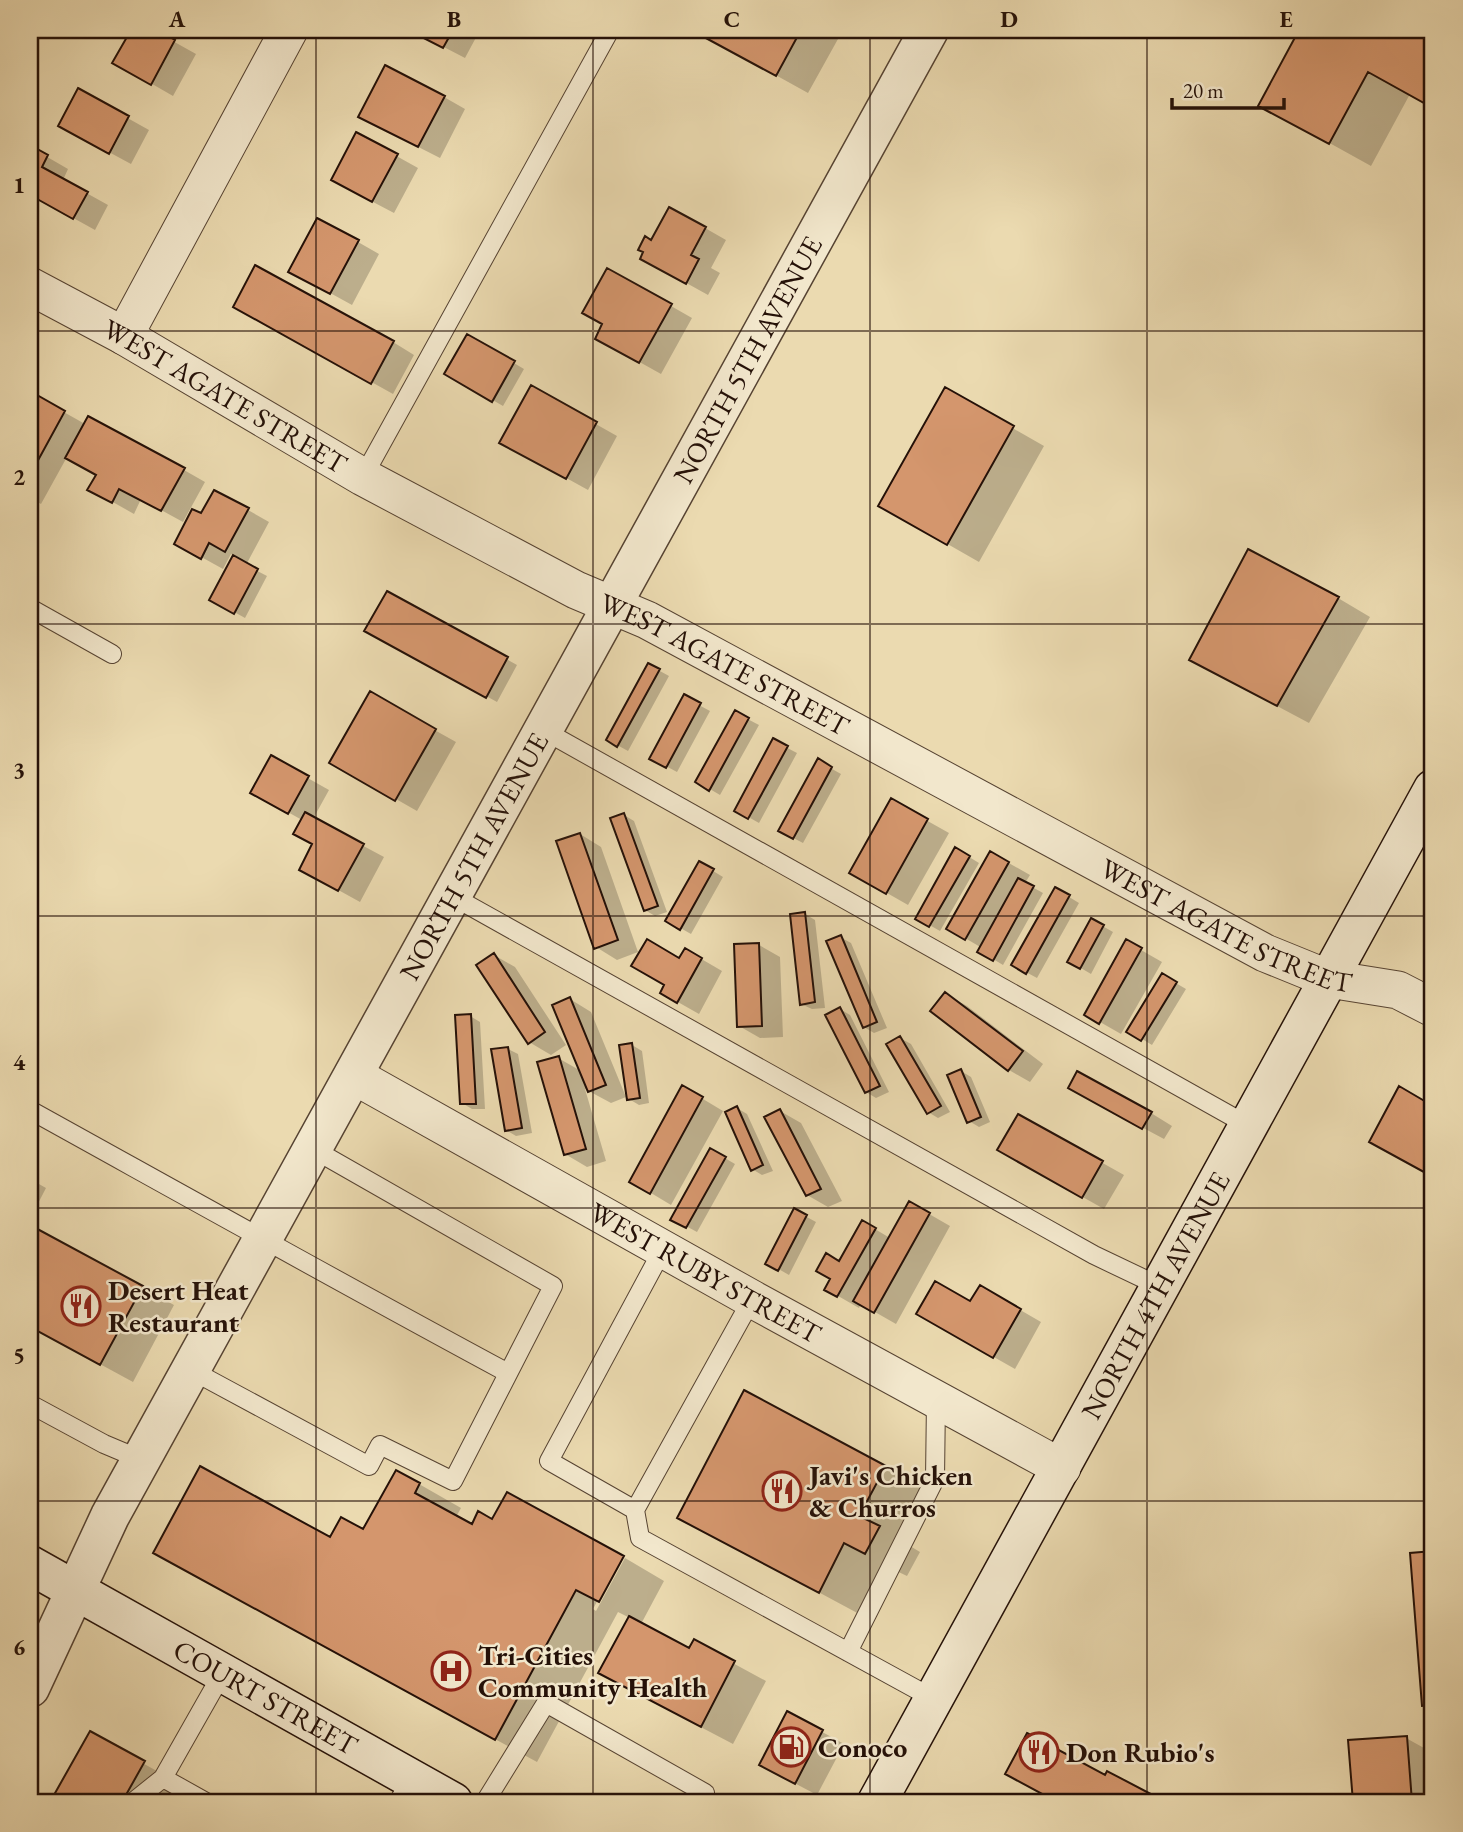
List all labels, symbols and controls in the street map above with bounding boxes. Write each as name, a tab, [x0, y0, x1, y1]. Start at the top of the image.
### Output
text: A	[168, 4, 186, 34]
text: B	[447, 4, 461, 34]
text: C	[724, 4, 740, 34]
text: D	[1000, 4, 1018, 34]
text: E	[1279, 4, 1293, 34]
scale bar	[1172, 66, 1284, 110]
text: 20 m	[1183, 77, 1224, 104]
text: 1	[13, 170, 25, 200]
street label: NORTH 5TH AVENUE	[665, 229, 830, 490]
street label: WEST AGATE STREET	[97, 310, 354, 482]
text: 2	[13, 462, 25, 492]
street label: WEST AGATE STREET	[594, 584, 856, 744]
street label: NORTH 5TH AVENUE	[391, 726, 556, 986]
text: 3	[13, 755, 25, 785]
street label: WEST AGATE STREET	[1094, 850, 1355, 1000]
text: 4	[13, 1047, 26, 1077]
street label: NORTH 4TH AVENUE	[1073, 1165, 1238, 1425]
street label: WEST RUBY STREET	[583, 1194, 828, 1351]
place label: Desert Heat Restaurant	[108, 1272, 249, 1340]
restaurant icon: Desert Heat Restaurant	[60, 1285, 102, 1327]
text: 5	[13, 1340, 25, 1370]
place label: Javi's Chicken & Churros	[806, 1457, 973, 1525]
restaurant icon: Javi's Chicken & Churros	[761, 1470, 803, 1512]
street label: COURT STREET	[167, 1631, 364, 1763]
text: 6	[13, 1632, 25, 1662]
place label: Tri-Cities Community Health	[478, 1637, 708, 1705]
hospital icon: Tri-Cities Community Health	[430, 1650, 472, 1692]
fuel station icon: Conoco	[770, 1726, 812, 1768]
place label: Conoco	[818, 1729, 907, 1765]
restaurant icon: Don Rubio's	[1018, 1731, 1060, 1773]
place label: Don Rubio's	[1066, 1734, 1215, 1770]

